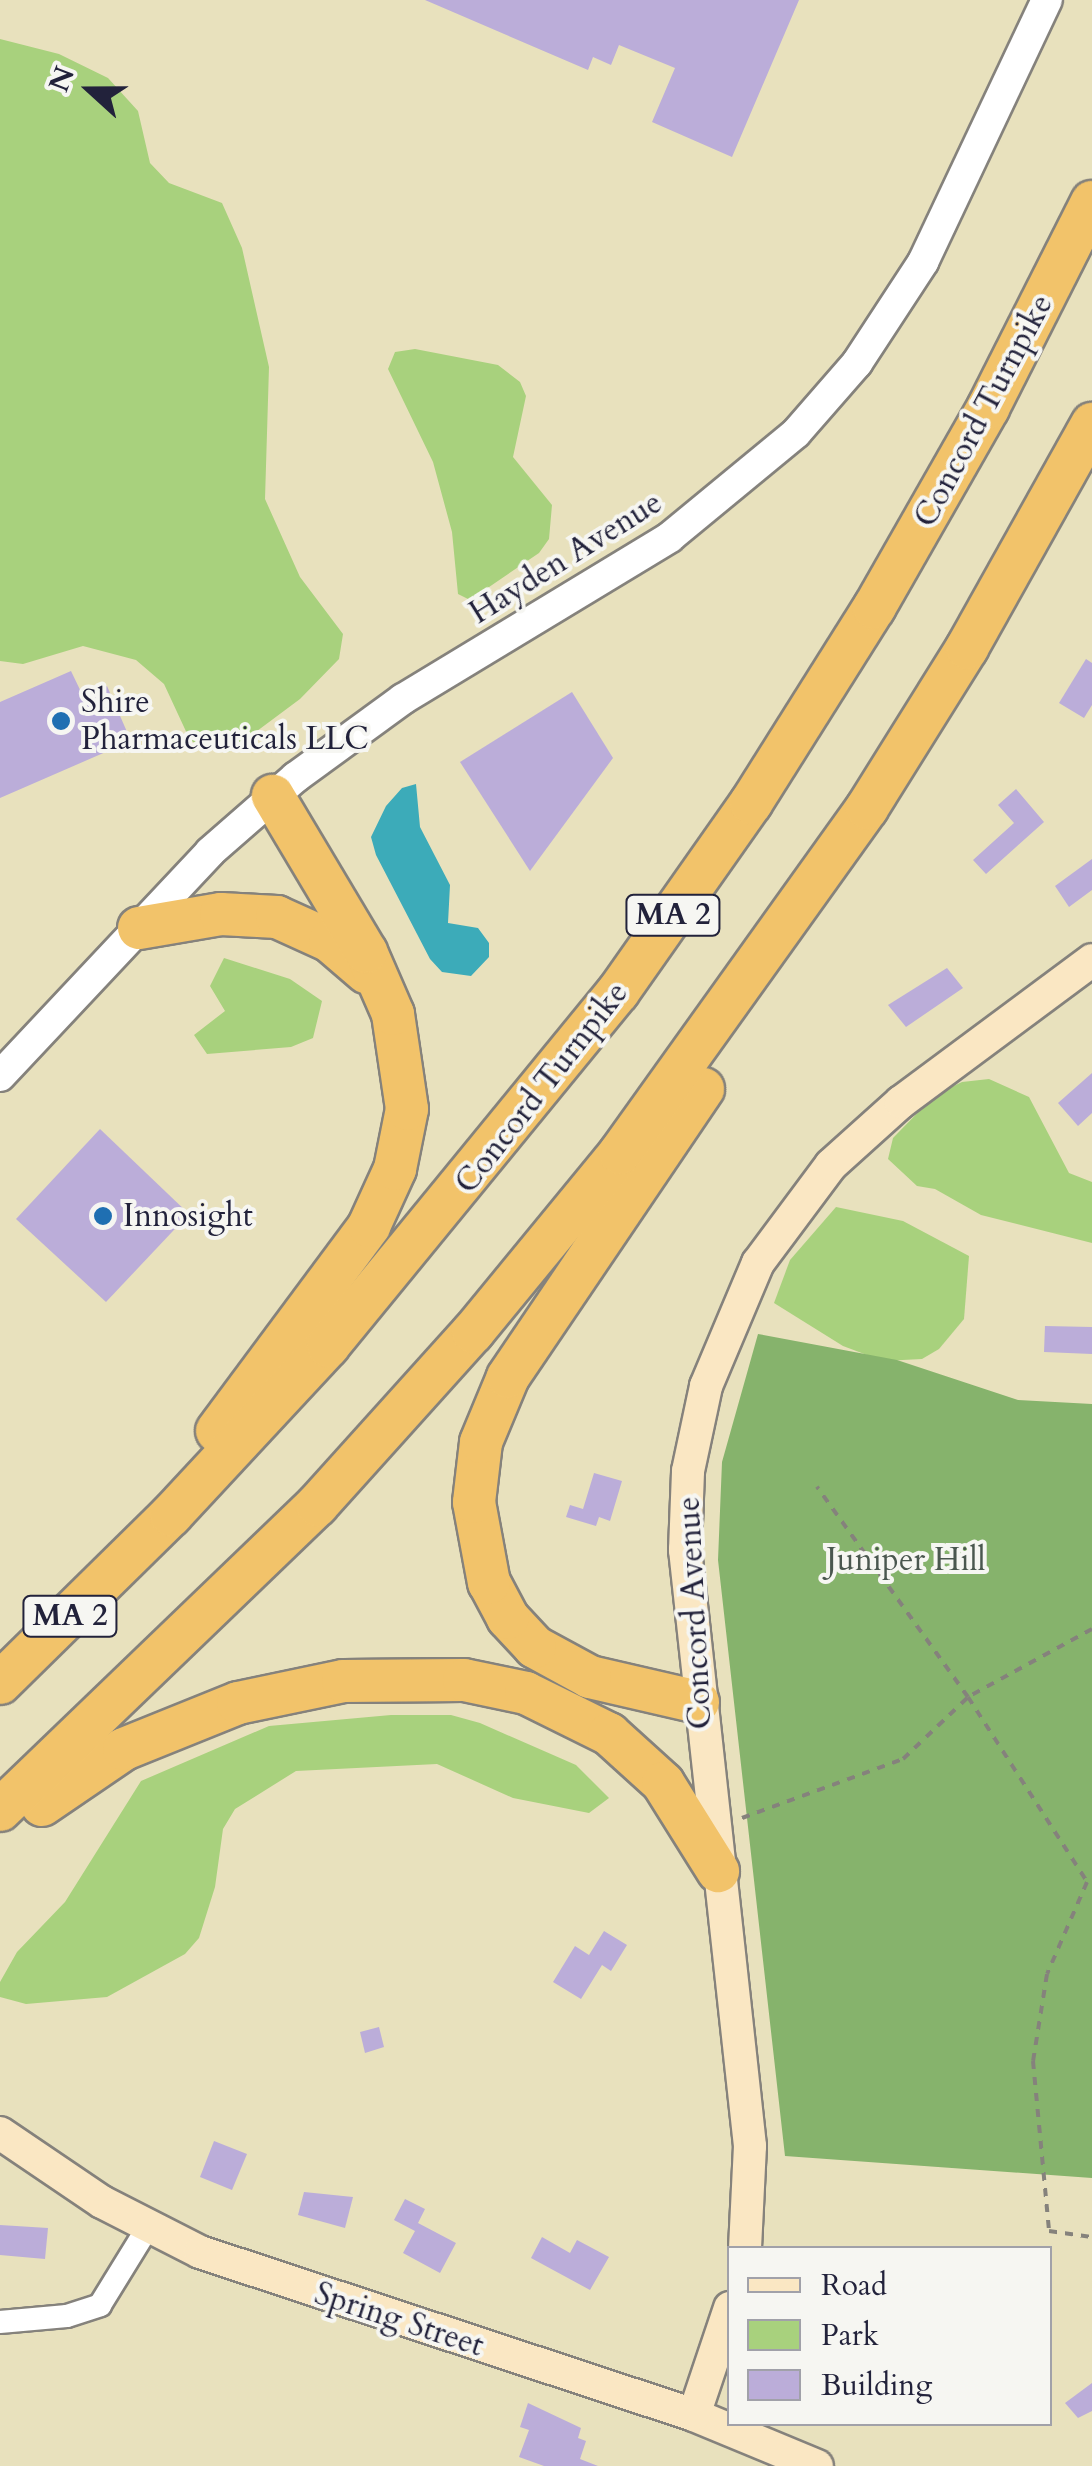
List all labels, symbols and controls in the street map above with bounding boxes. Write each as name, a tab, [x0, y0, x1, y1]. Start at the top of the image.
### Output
north arrow	[40, 40, 140, 140]
text: N	[40, 61, 84, 97]
street label: Concord Turnpike	[907, 288, 1061, 534]
street label: Hayden Avenue	[463, 484, 669, 632]
place label: Shire Pharmaceuticals LLC	[81, 684, 369, 759]
marker: Shire Pharmaceuticals LLC	[50, 710, 72, 732]
road number: MA 2	[623, 890, 723, 940]
street label: Concord Turnpike	[448, 975, 636, 1201]
place label: Innosight	[123, 1197, 253, 1235]
marker: Innosight	[92, 1205, 114, 1227]
street label: Concord Avenue	[670, 1496, 720, 1730]
park label: Juniper Hill	[826, 1541, 986, 1579]
road number: MA 2	[20, 1591, 120, 1641]
legend	[727, 2246, 1052, 2426]
text: Road	[821, 2265, 887, 2306]
street label: Spring Street	[310, 2275, 488, 2365]
text: Park	[821, 2315, 879, 2356]
text: Building	[821, 2365, 932, 2406]

